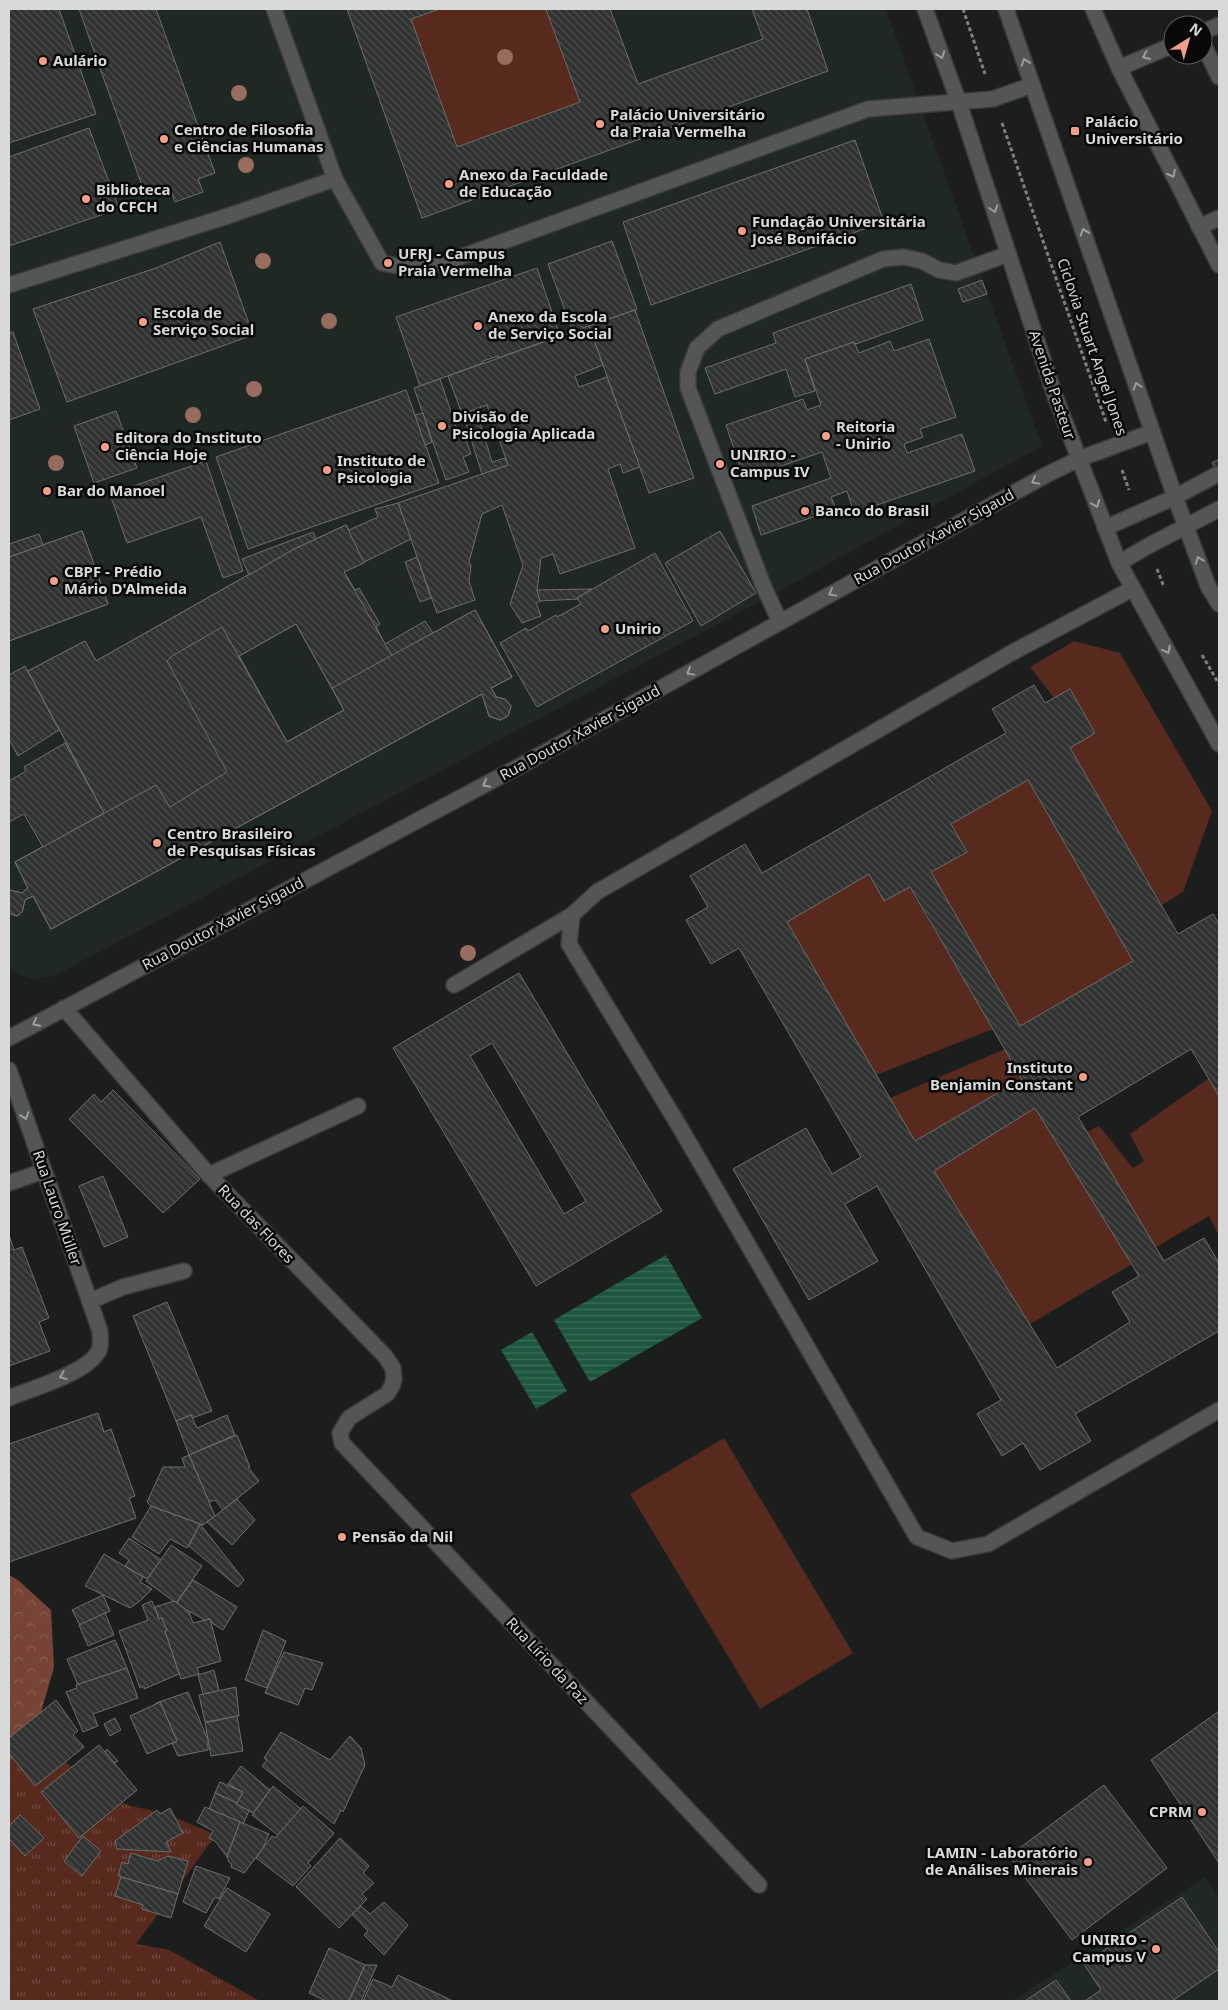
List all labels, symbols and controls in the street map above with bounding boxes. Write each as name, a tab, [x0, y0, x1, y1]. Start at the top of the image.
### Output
north arrow	[1163, 15, 1213, 65]
text: N	[1186, 18, 1206, 40]
place label: Aulário	[53, 50, 107, 70]
one-way arrow	[935, 50, 945, 58]
one-way arrow	[1142, 50, 1151, 61]
marker: Aulário	[37, 55, 49, 67]
one-way arrow	[1021, 59, 1031, 67]
place label: Palácio Universitário da Praia Vermelha	[610, 104, 765, 141]
place label: Palácio Universitário	[1085, 111, 1183, 148]
marker: Palácio Universitário da Praia Vermelha	[594, 118, 606, 130]
place label: Centro de Filosofia e Ciências Humanas	[174, 119, 323, 156]
marker: Palácio Universitário	[1069, 125, 1081, 137]
marker: Centro de Filosofia e Ciências Humanas	[158, 133, 170, 145]
place label: Anexo da Faculdade de Educação	[459, 164, 608, 201]
one-way arrow	[1166, 169, 1176, 178]
marker: Anexo da Faculdade de Educação	[443, 178, 455, 190]
place label: Biblioteca do CFCH	[96, 179, 170, 216]
marker: Biblioteca do CFCH	[80, 193, 92, 205]
one-way arrow	[988, 204, 998, 212]
place label: Fundação Universitária José Bonifácio	[750, 211, 926, 248]
marker: Fundação Universitária José Bonifácio	[736, 225, 748, 237]
one-way arrow	[1079, 229, 1089, 237]
place label: UFRJ - Campus Praia Vermelha	[398, 243, 512, 280]
street label: Ciclovia Stuart Angel Jones	[1053, 255, 1133, 438]
marker: UFRJ - Campus Praia Vermelha	[382, 257, 394, 269]
place label: Escola de Serviço Social	[153, 302, 254, 339]
place label: Anexo da Escola de Serviço Social	[488, 306, 612, 343]
marker: Escola de Serviço Social	[137, 316, 149, 328]
marker: Anexo da Escola de Serviço Social	[472, 320, 484, 332]
street label: Avenida Pasteur	[1025, 327, 1081, 442]
one-way arrow	[1132, 382, 1142, 391]
place label: Divisão de Psicologia Aplicada	[452, 406, 595, 443]
place label: Reitoria - Unirio	[836, 416, 895, 453]
marker: Divisão de Psicologia Aplicada	[436, 420, 448, 432]
place label: Editora do Instituto Ciência Hoje	[115, 427, 262, 464]
marker: Reitoria - Unirio	[820, 430, 832, 442]
marker: Editora do Instituto Ciência Hoje	[99, 441, 111, 453]
place label: UNIRIO - Campus IV	[730, 444, 810, 481]
place label: Instituto de Psicologia	[337, 450, 426, 487]
marker: UNIRIO - Campus IV	[714, 458, 726, 470]
marker: Instituto de Psicologia	[321, 464, 333, 476]
one-way arrow	[1031, 475, 1040, 485]
place label: Bar do Manoel	[57, 480, 165, 500]
street label: Rua Doutor Xavier Sigaud	[850, 484, 1017, 589]
marker: Bar do Manoel	[41, 485, 53, 497]
place label: Banco do Brasil	[815, 500, 929, 520]
one-way arrow	[1090, 500, 1100, 508]
marker: Banco do Brasil	[799, 505, 811, 517]
one-way arrow	[1194, 556, 1205, 565]
place label: CBPF - Prédio Mário D'Almeida	[64, 561, 187, 598]
marker: CBPF - Prédio Mário D'Almeida	[48, 575, 60, 587]
one-way arrow	[828, 587, 837, 597]
place label: Unirio	[615, 618, 661, 638]
marker: Unirio	[599, 623, 611, 635]
one-way arrow	[1160, 645, 1170, 654]
one-way arrow	[686, 666, 695, 676]
street label: Rua Doutor Xavier Sigaud	[496, 680, 663, 785]
one-way arrow	[482, 778, 491, 788]
place label: Centro Brasileiro de Pesquisas Físicas	[167, 823, 316, 860]
marker: Centro Brasileiro de Pesquisas Físicas	[151, 837, 163, 849]
street label: Rua Doutor Xavier Sigaud	[138, 872, 307, 974]
one-way arrow	[33, 1017, 42, 1027]
place label: Instituto Benjamin Constant	[930, 1057, 1073, 1094]
marker: Instituto Benjamin Constant	[1077, 1071, 1089, 1083]
one-way arrow	[19, 1111, 29, 1120]
street label: Rua Lauro Müller	[29, 1147, 87, 1268]
street label: Rua das Flores	[214, 1180, 299, 1267]
one-way arrow	[59, 1370, 67, 1380]
place label: Pensão da Nil	[352, 1526, 453, 1546]
marker: Pensão da Nil	[336, 1531, 348, 1543]
street label: Rua Lírio da Paz	[502, 1613, 593, 1708]
place label: CPRM	[1149, 1801, 1192, 1821]
marker: CPRM	[1196, 1806, 1208, 1818]
place label: LAMIN - Laboratório de Análises Minerais	[925, 1842, 1078, 1879]
marker: LAMIN - Laboratório de Análises Minerais	[1082, 1856, 1094, 1868]
place label: UNIRIO - Campus V	[1072, 1929, 1146, 1966]
marker: UNIRIO - Campus V	[1150, 1943, 1162, 1955]

